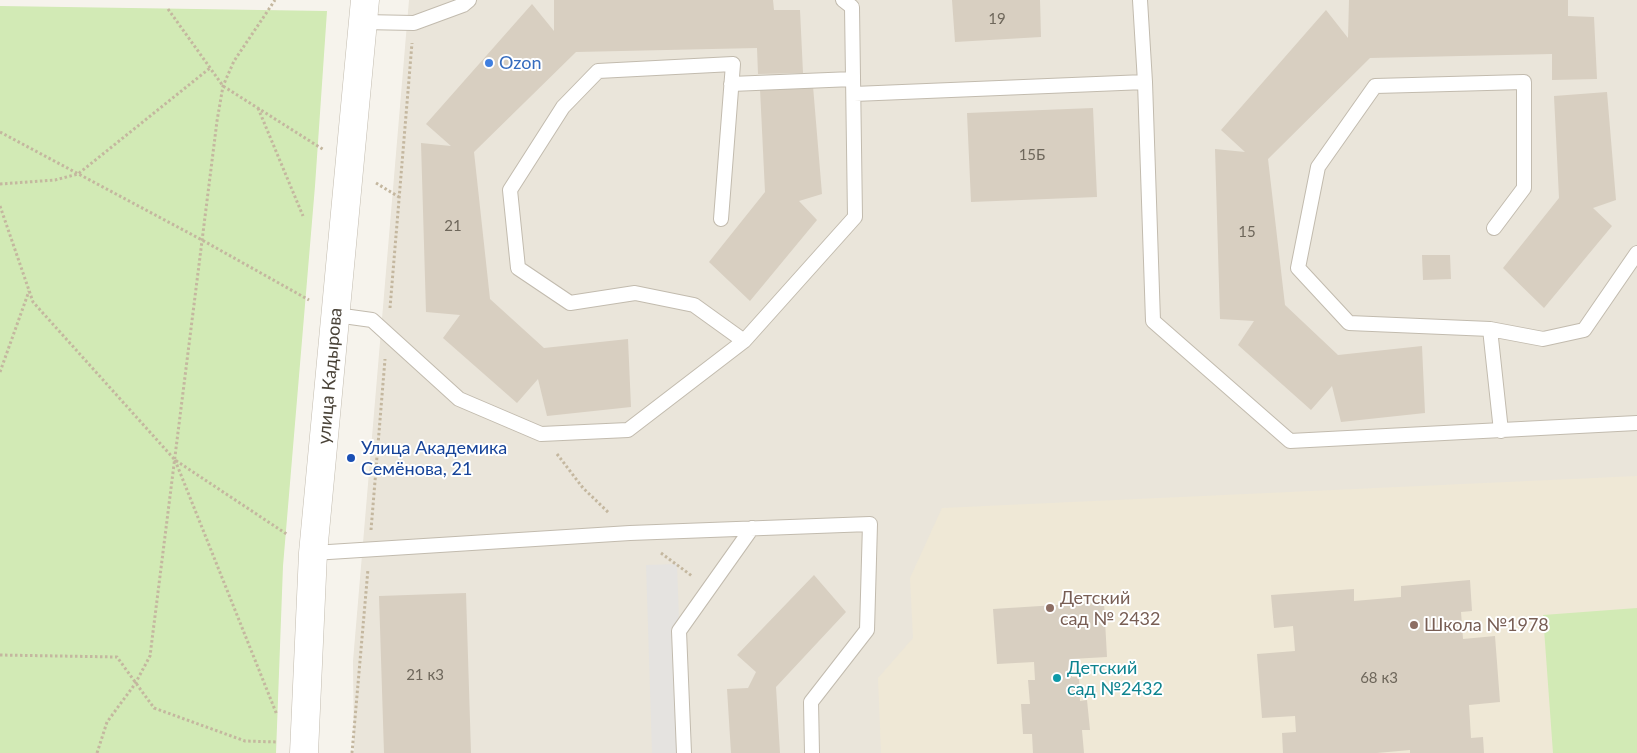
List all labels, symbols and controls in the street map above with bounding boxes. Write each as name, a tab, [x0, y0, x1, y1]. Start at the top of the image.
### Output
house number: 19	[988, 10, 1006, 28]
place label: Ozon	[499, 52, 541, 74]
marker: Ozon	[483, 57, 495, 69]
house number: 15Б	[1019, 146, 1045, 164]
house number: 21	[444, 217, 462, 235]
house number: 15	[1238, 223, 1256, 241]
street label: улица Кадырова	[313, 307, 347, 445]
place label: Улица Академика Семёнова, 21	[361, 437, 507, 479]
marker: Улица Академика Семёнова, 21	[345, 452, 357, 464]
place label: Детский сад № 2432	[1060, 587, 1160, 630]
marker: Детский сад № 2432	[1044, 602, 1056, 614]
place label: Школа №1978	[1424, 614, 1549, 636]
marker: Школа №1978	[1408, 619, 1420, 631]
place label: Детский сад №2432	[1067, 657, 1163, 700]
house number: 21 к3	[406, 666, 444, 684]
house number: 68 к3	[1360, 669, 1398, 687]
marker: Детский сад №2432	[1051, 672, 1063, 684]

